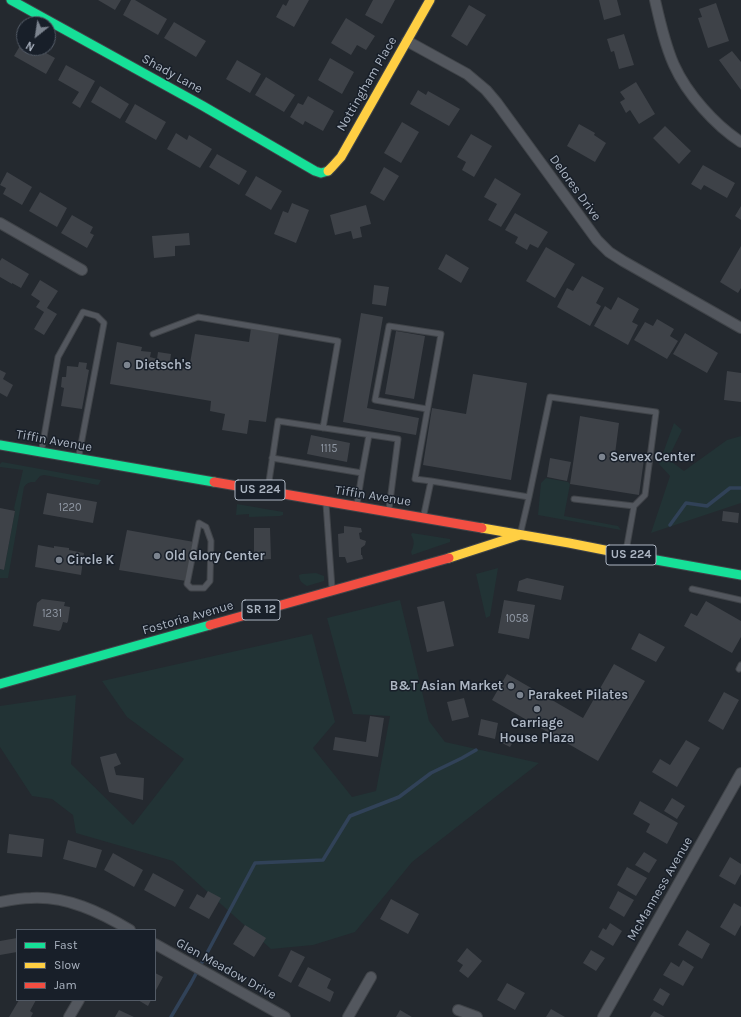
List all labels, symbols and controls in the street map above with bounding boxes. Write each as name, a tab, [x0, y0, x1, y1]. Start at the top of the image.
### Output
north arrow	[16, 16, 56, 56]
street label: Nottingham Place	[334, 34, 400, 134]
text: N	[24, 38, 37, 54]
street label: Shady Lane	[139, 51, 205, 97]
street label: Delores Drive	[546, 152, 604, 224]
place label: Dietsch's	[135, 357, 191, 373]
marker: Dietsch's	[122, 360, 132, 370]
street label: Tiffin Avenue	[15, 427, 93, 455]
house number: 1115	[320, 442, 338, 456]
place label: Servex Center	[610, 449, 695, 465]
marker: Servex Center	[597, 452, 607, 462]
road number: US 224	[235, 480, 285, 500]
street label: Tiffin Avenue	[334, 482, 412, 510]
house number: 1220	[59, 501, 81, 515]
road number: US 224	[606, 545, 656, 565]
place label: Old Glory Center	[165, 548, 265, 564]
marker: Old Glory Center	[152, 551, 162, 561]
place label: Circle K	[67, 552, 114, 568]
marker: Circle K	[54, 555, 64, 565]
street label: Fostoria Avenue	[141, 598, 235, 638]
road number: SR 12	[242, 600, 280, 620]
house number: 1231	[42, 607, 62, 621]
house number: 1058	[505, 612, 529, 626]
place label: B&T Asian Market	[390, 678, 503, 694]
marker: B&T Asian Market	[506, 681, 516, 691]
place label: Parakeet Pilates	[528, 687, 628, 703]
marker: Parakeet Pilates	[515, 690, 525, 700]
marker: Carriage House Plaza	[532, 704, 542, 714]
place label: Carriage House Plaza	[500, 715, 574, 746]
street label: McManness Avenue	[624, 834, 696, 944]
legend	[16, 929, 156, 1001]
street label: Glen Meadow Drive	[173, 935, 279, 1003]
text: Fast	[54, 938, 77, 952]
text: Slow	[54, 958, 80, 972]
text: Jam	[54, 978, 77, 992]

